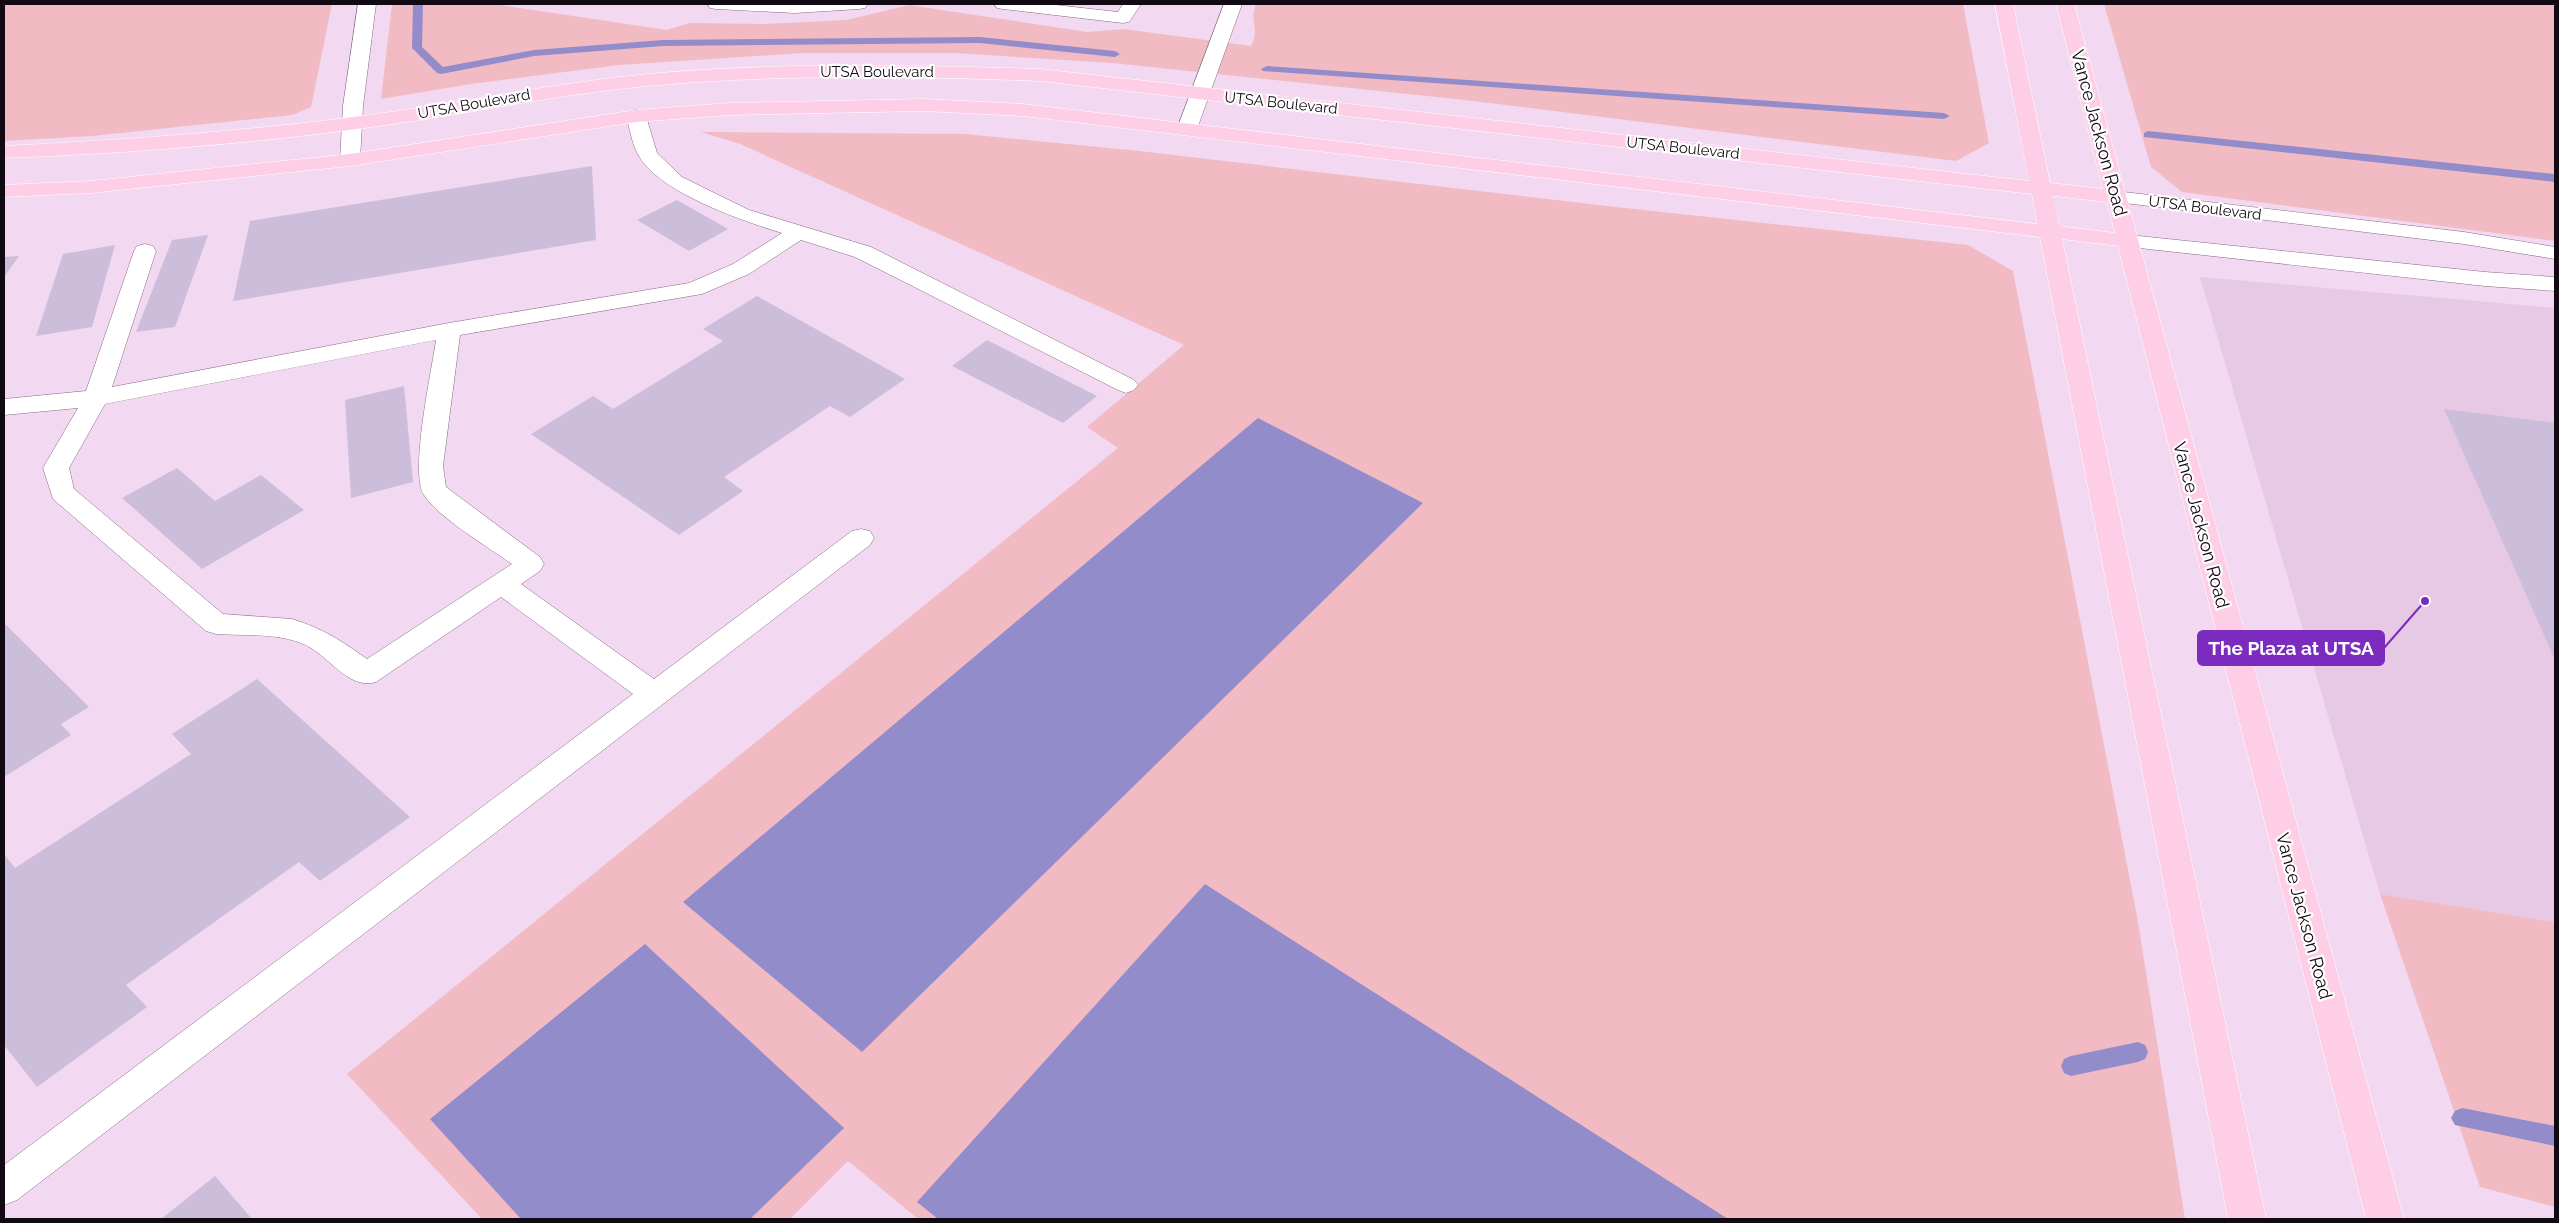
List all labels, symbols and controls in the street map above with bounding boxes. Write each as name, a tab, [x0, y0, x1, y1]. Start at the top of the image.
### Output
street label: Vance Jackson Road	[2067, 47, 2132, 218]
street label: UTSA Boulevard	[820, 63, 934, 81]
street label: UTSA Boulevard	[416, 85, 532, 123]
street label: UTSA Boulevard	[1223, 88, 1339, 118]
street label: UTSA Boulevard	[1625, 133, 1741, 163]
street label: UTSA Boulevard	[2147, 192, 2263, 224]
street label: Vance Jackson Road	[2169, 439, 2234, 610]
callout: The Plaza at UTSA	[2198, 631, 2384, 665]
text: The Plaza at UTSA	[2208, 637, 2374, 659]
street label: Vance Jackson Road	[2272, 830, 2337, 1001]

